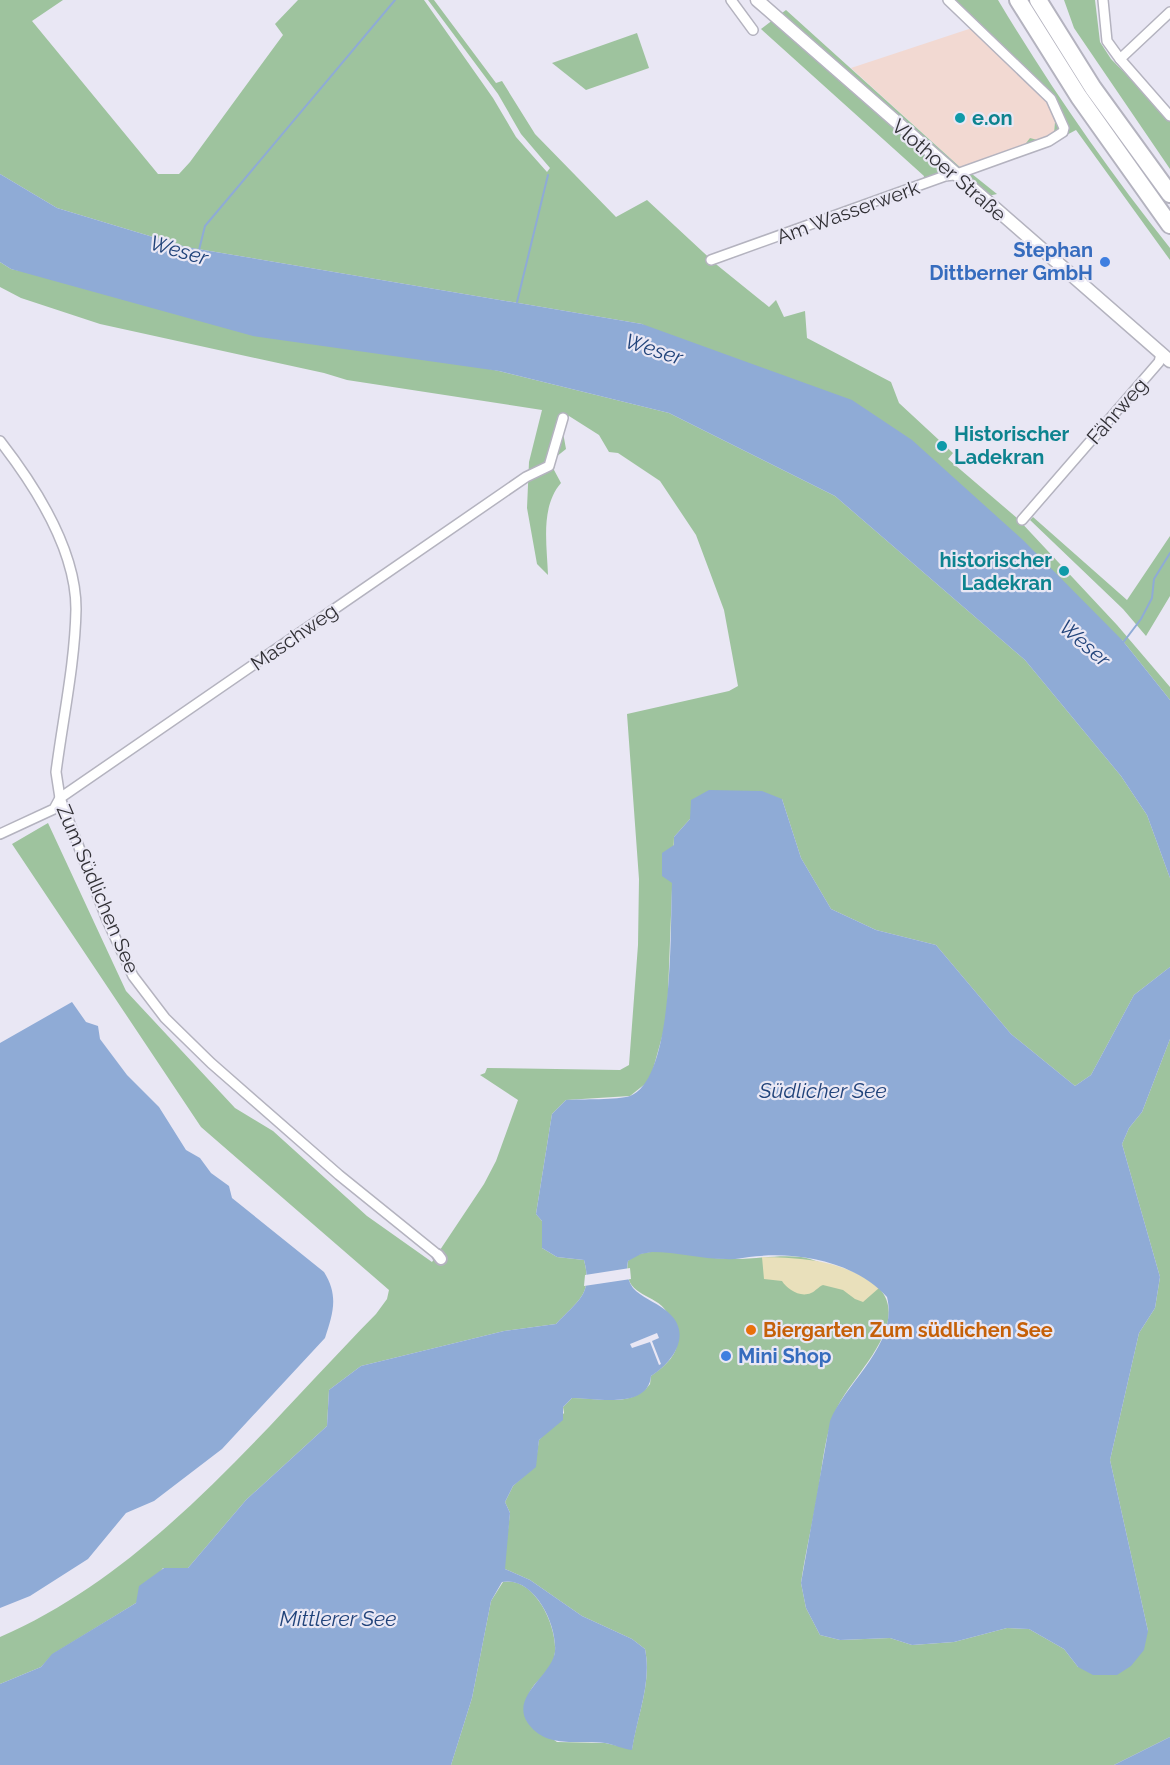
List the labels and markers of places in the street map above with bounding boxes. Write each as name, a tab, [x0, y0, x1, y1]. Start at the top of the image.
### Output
place label: e.on	[972, 106, 1012, 130]
marker: e.on	[953, 111, 967, 125]
place label: Stephan Dittberner GmbH	[929, 238, 1093, 285]
marker: Stephan Dittberner GmbH	[1098, 255, 1112, 269]
place label: Historischer Ladekran	[954, 422, 1070, 469]
marker: Historischer Ladekran	[935, 439, 949, 453]
place label: historischer Ladekran	[940, 548, 1052, 595]
marker: historischer Ladekran	[1057, 564, 1071, 578]
place label: Biergarten Zum südlichen See	[763, 1318, 1053, 1342]
marker: Biergarten Zum südlichen See	[744, 1323, 758, 1337]
place label: Mini Shop	[738, 1344, 832, 1368]
marker: Mini Shop	[719, 1349, 733, 1363]

